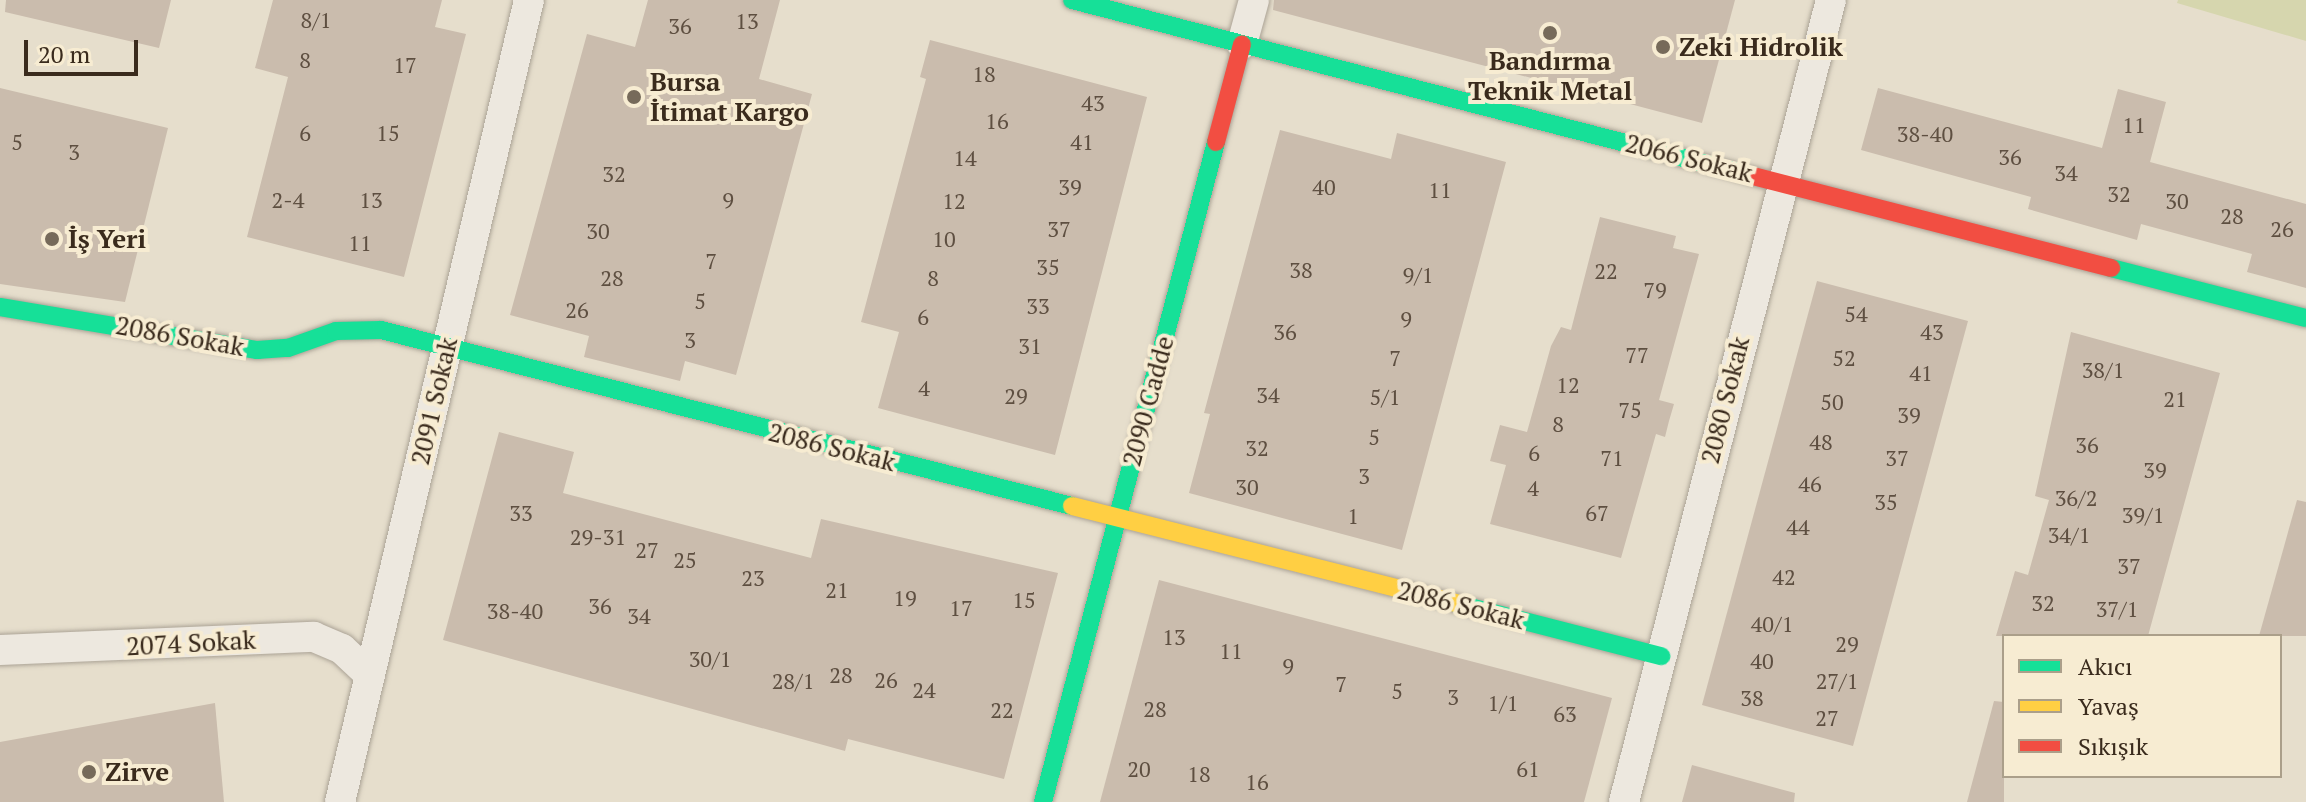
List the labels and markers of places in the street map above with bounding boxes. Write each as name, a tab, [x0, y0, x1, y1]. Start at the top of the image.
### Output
marker: Bandırma Teknik Metal	[1541, 24, 1559, 42]
place label: Zeki Hidrolik	[1679, 31, 1843, 63]
marker: Zeki Hidrolik	[1654, 38, 1672, 56]
place label: Bandırma Teknik Metal	[1468, 45, 1632, 106]
place label: Bursa İtimat Kargo	[650, 66, 809, 128]
marker: Bursa İtimat Kargo	[625, 88, 643, 106]
place label: İş Yeri	[68, 223, 146, 255]
marker: İş Yeri	[43, 230, 61, 248]
place label: Zirve	[105, 756, 169, 788]
marker: Zirve	[80, 763, 98, 781]

